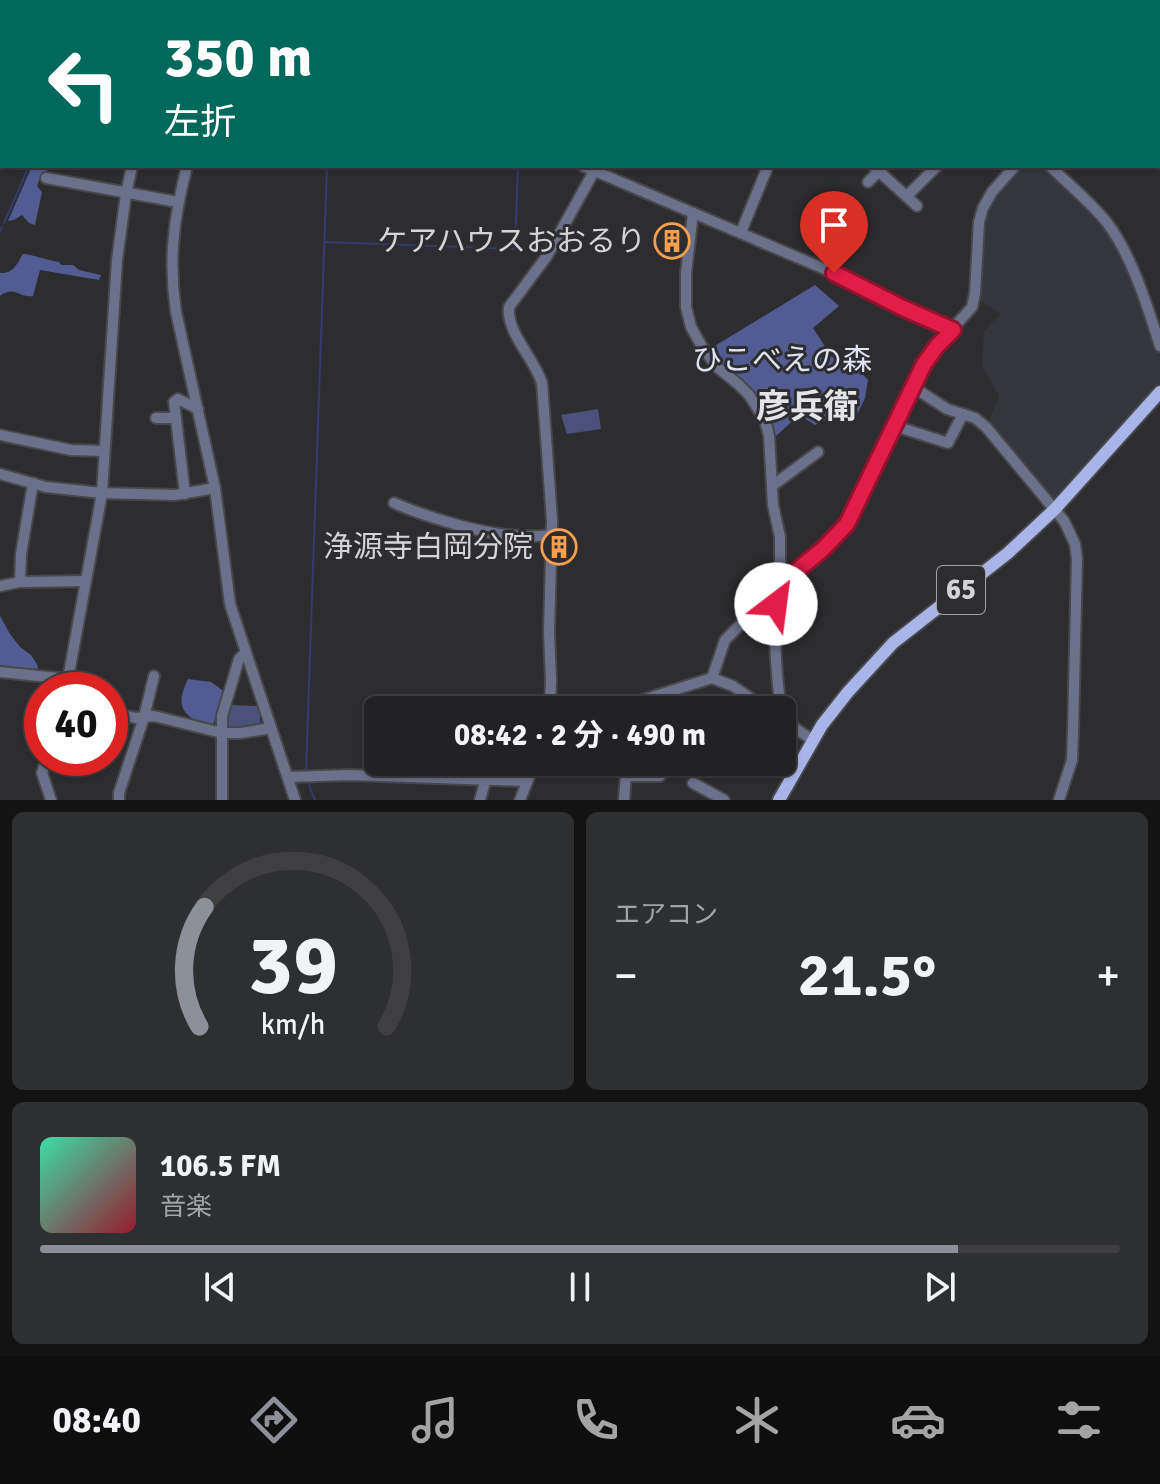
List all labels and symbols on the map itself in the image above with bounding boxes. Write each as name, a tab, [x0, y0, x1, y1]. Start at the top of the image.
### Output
pin	[800, 191, 868, 273]
building icon: ケアハウスおおるり	[653, 222, 691, 260]
place label: ケアハウスおおるり	[377, 223, 646, 260]
park label: ひこべえの森	[692, 342, 872, 379]
district label: 彦兵衛	[756, 386, 858, 428]
building icon: 浄源寺白岡分院	[540, 528, 578, 566]
place label: 浄源寺白岡分院	[323, 529, 533, 566]
position arrow	[734, 562, 818, 646]
road number: 65	[937, 566, 985, 614]
speed limit sign: 40	[24, 672, 128, 776]

